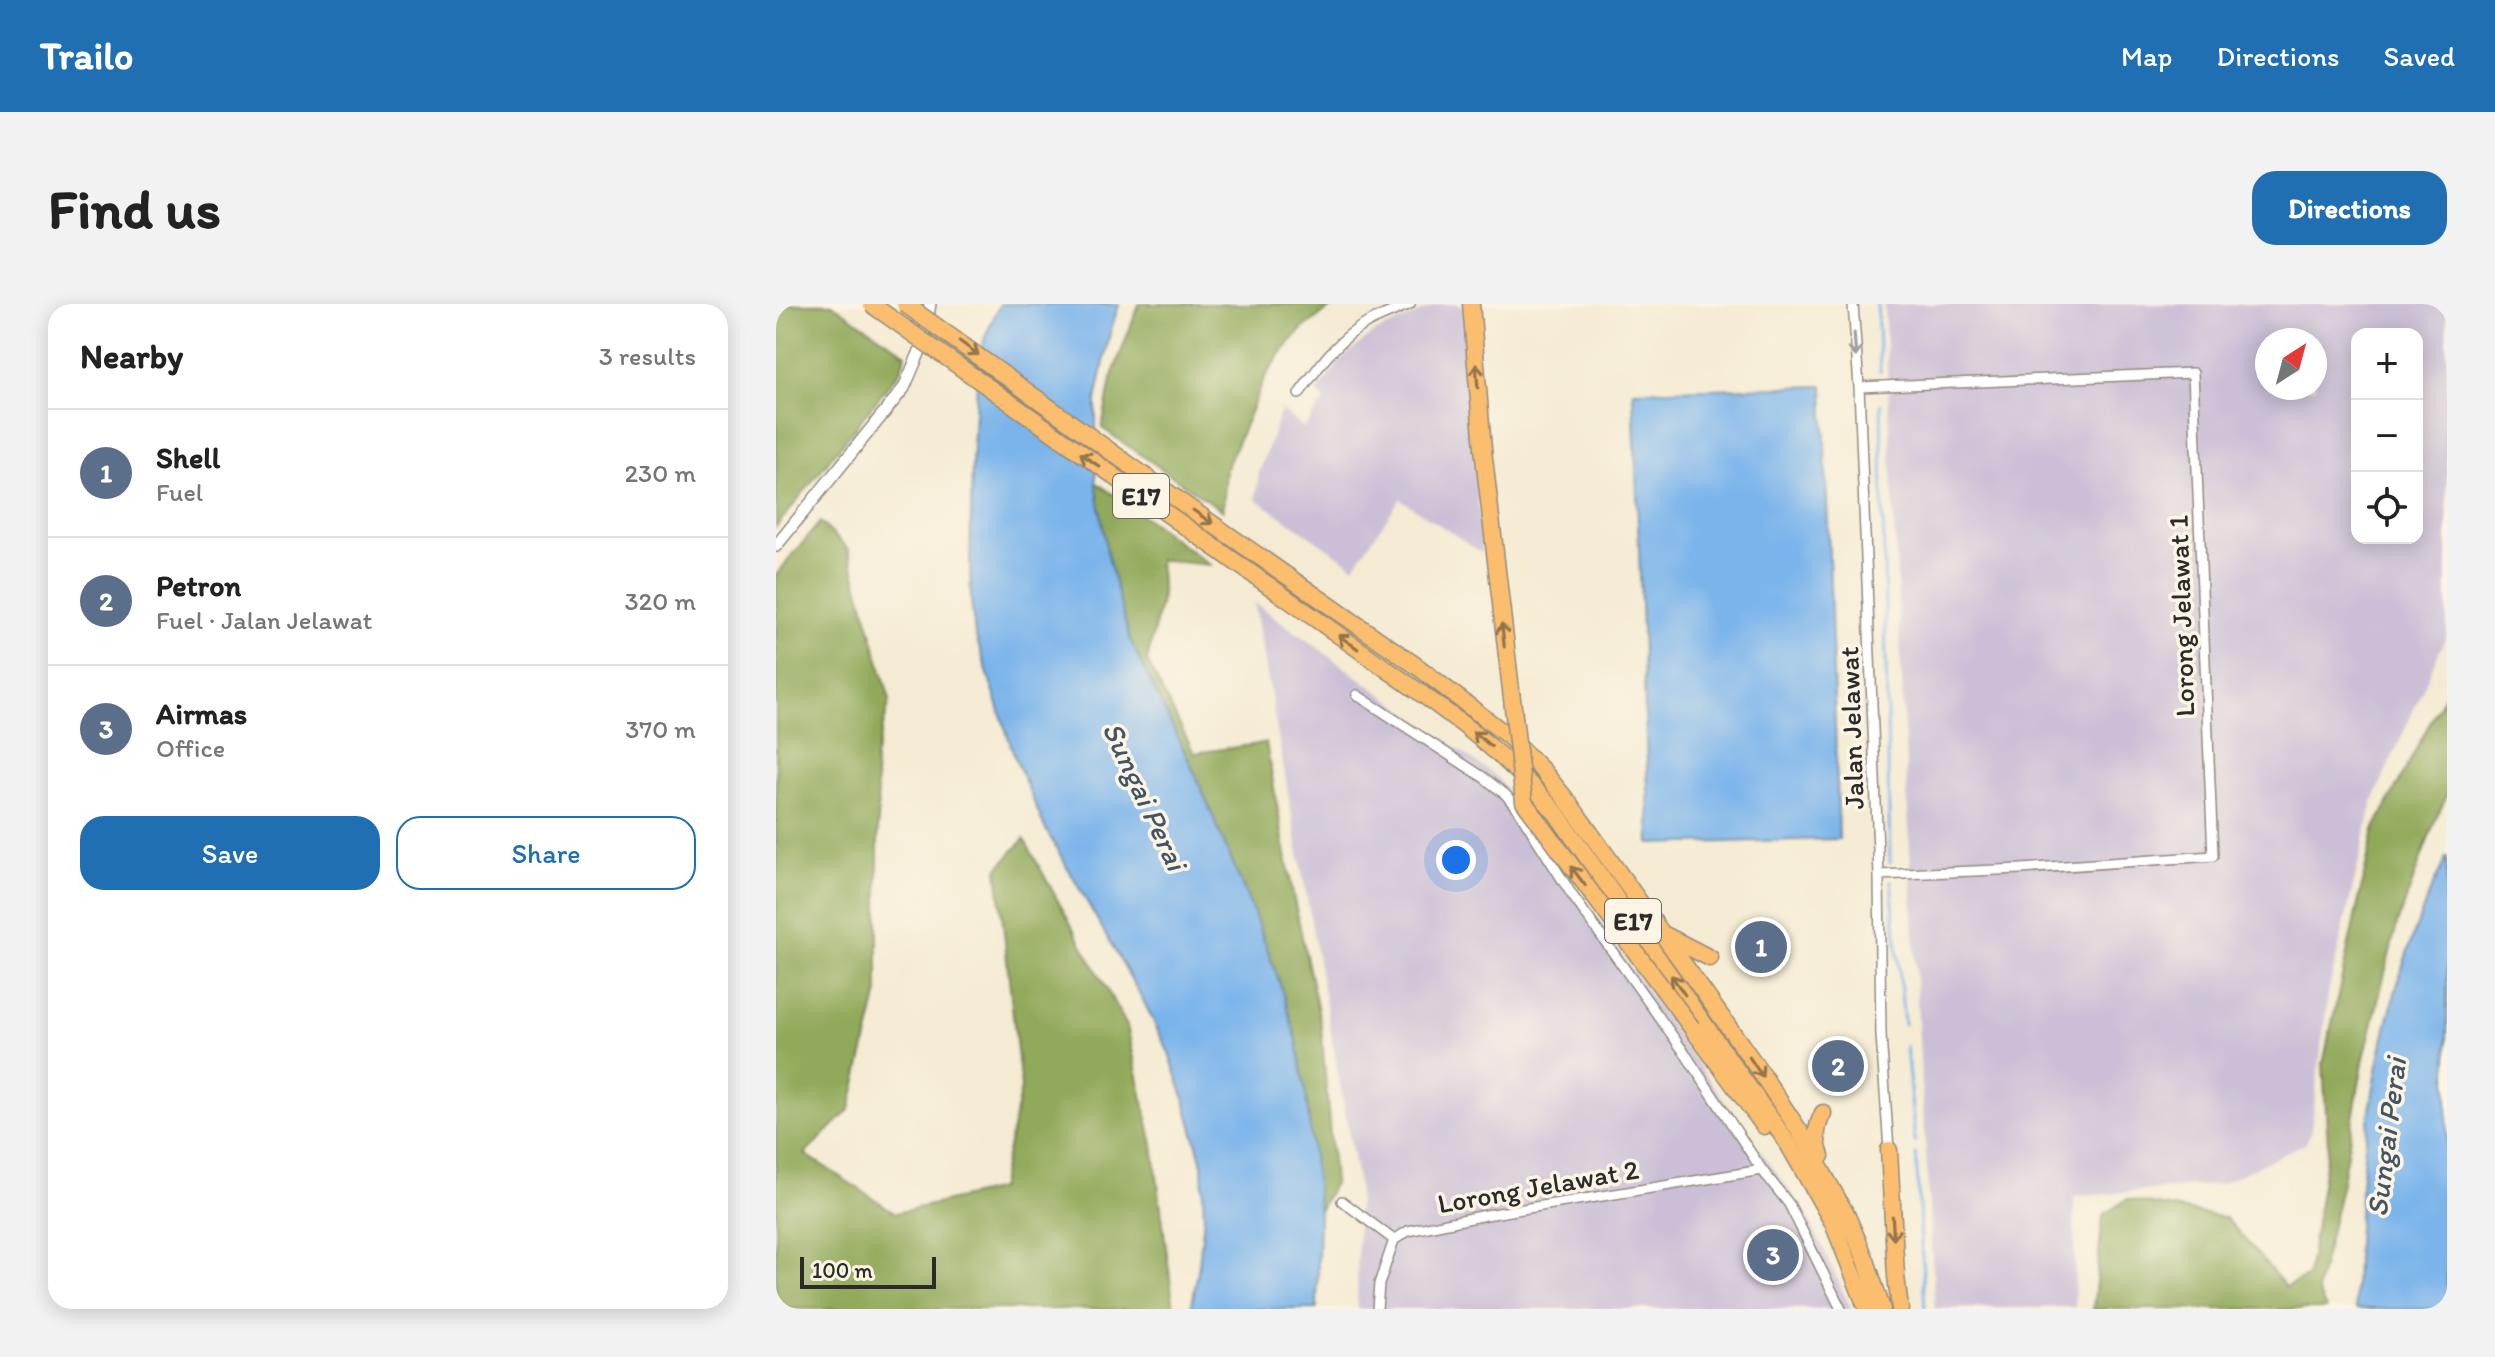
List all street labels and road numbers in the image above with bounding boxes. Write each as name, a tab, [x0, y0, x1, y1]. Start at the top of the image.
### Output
road number: E17	[1113, 474, 1169, 518]
street label: Lorong Jelawat 1	[2160, 515, 2202, 717]
street label: Jalan Jelawat	[1831, 646, 1871, 810]
road number: E17	[1605, 899, 1661, 943]
street label: Lorong Jelawat 2	[1435, 1152, 1641, 1220]

